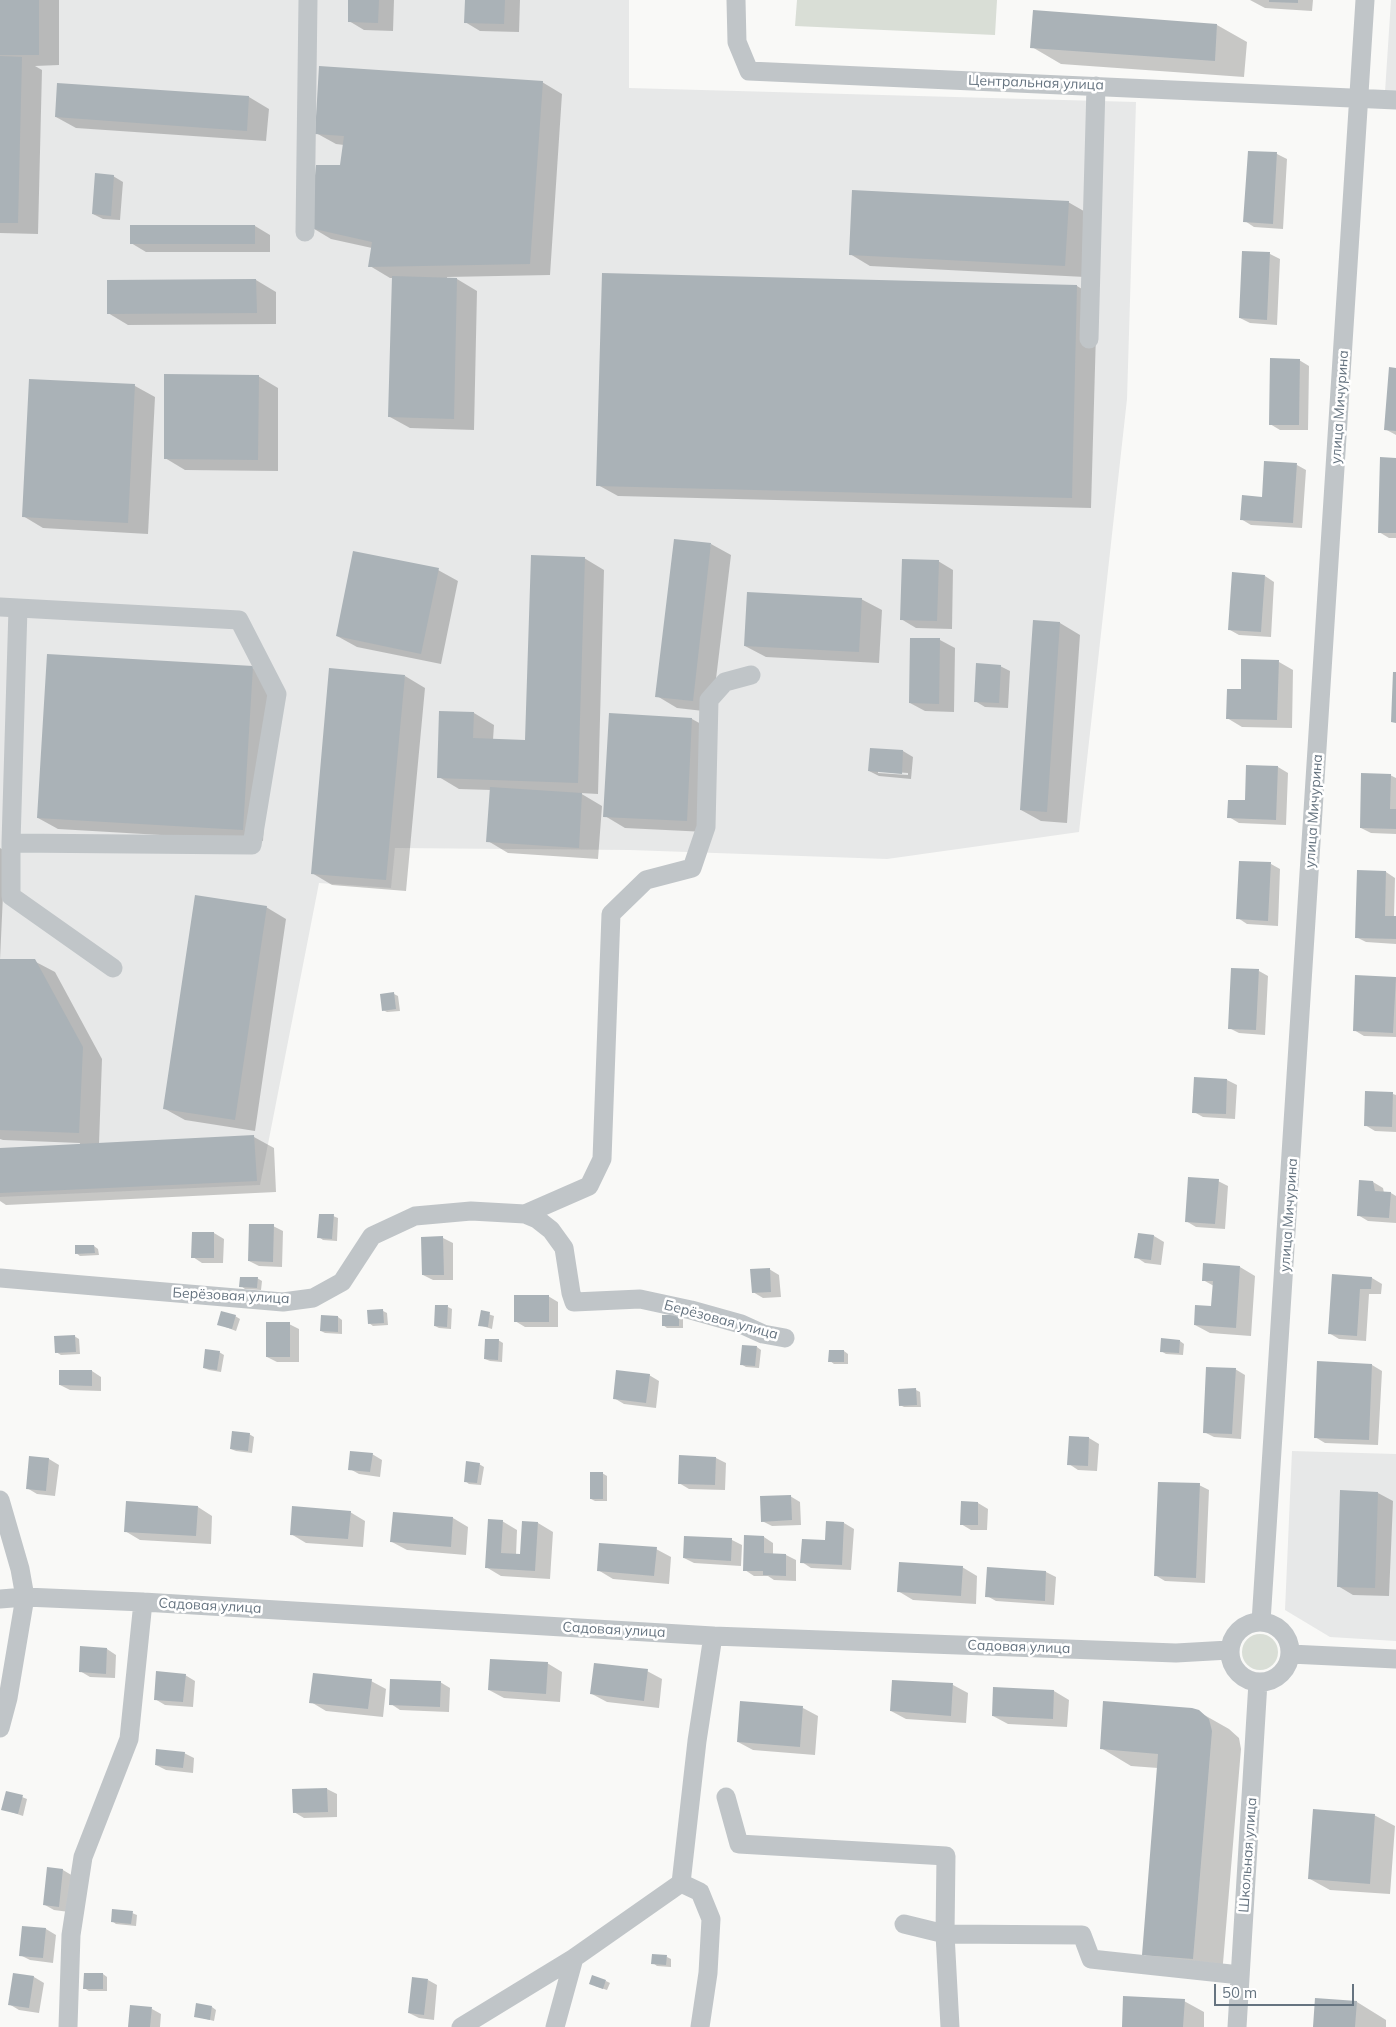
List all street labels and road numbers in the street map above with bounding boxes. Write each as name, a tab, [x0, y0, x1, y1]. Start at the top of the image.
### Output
street label: Центральная улица	[968, 72, 1104, 94]
street label: улица Мичурина	[1328, 350, 1352, 464]
street label: улица Мичурина	[1302, 754, 1326, 868]
street label: улица Мичурина	[1277, 1158, 1301, 1272]
street label: Берёзовая улица	[172, 1285, 290, 1307]
street label: Берёзовая улица	[662, 1297, 780, 1343]
street label: Садовая улица	[158, 1595, 262, 1617]
street label: Садовая улица	[562, 1619, 666, 1641]
street label: Садовая улица	[967, 1637, 1071, 1657]
street label: Школьная улица	[1236, 1797, 1260, 1913]

